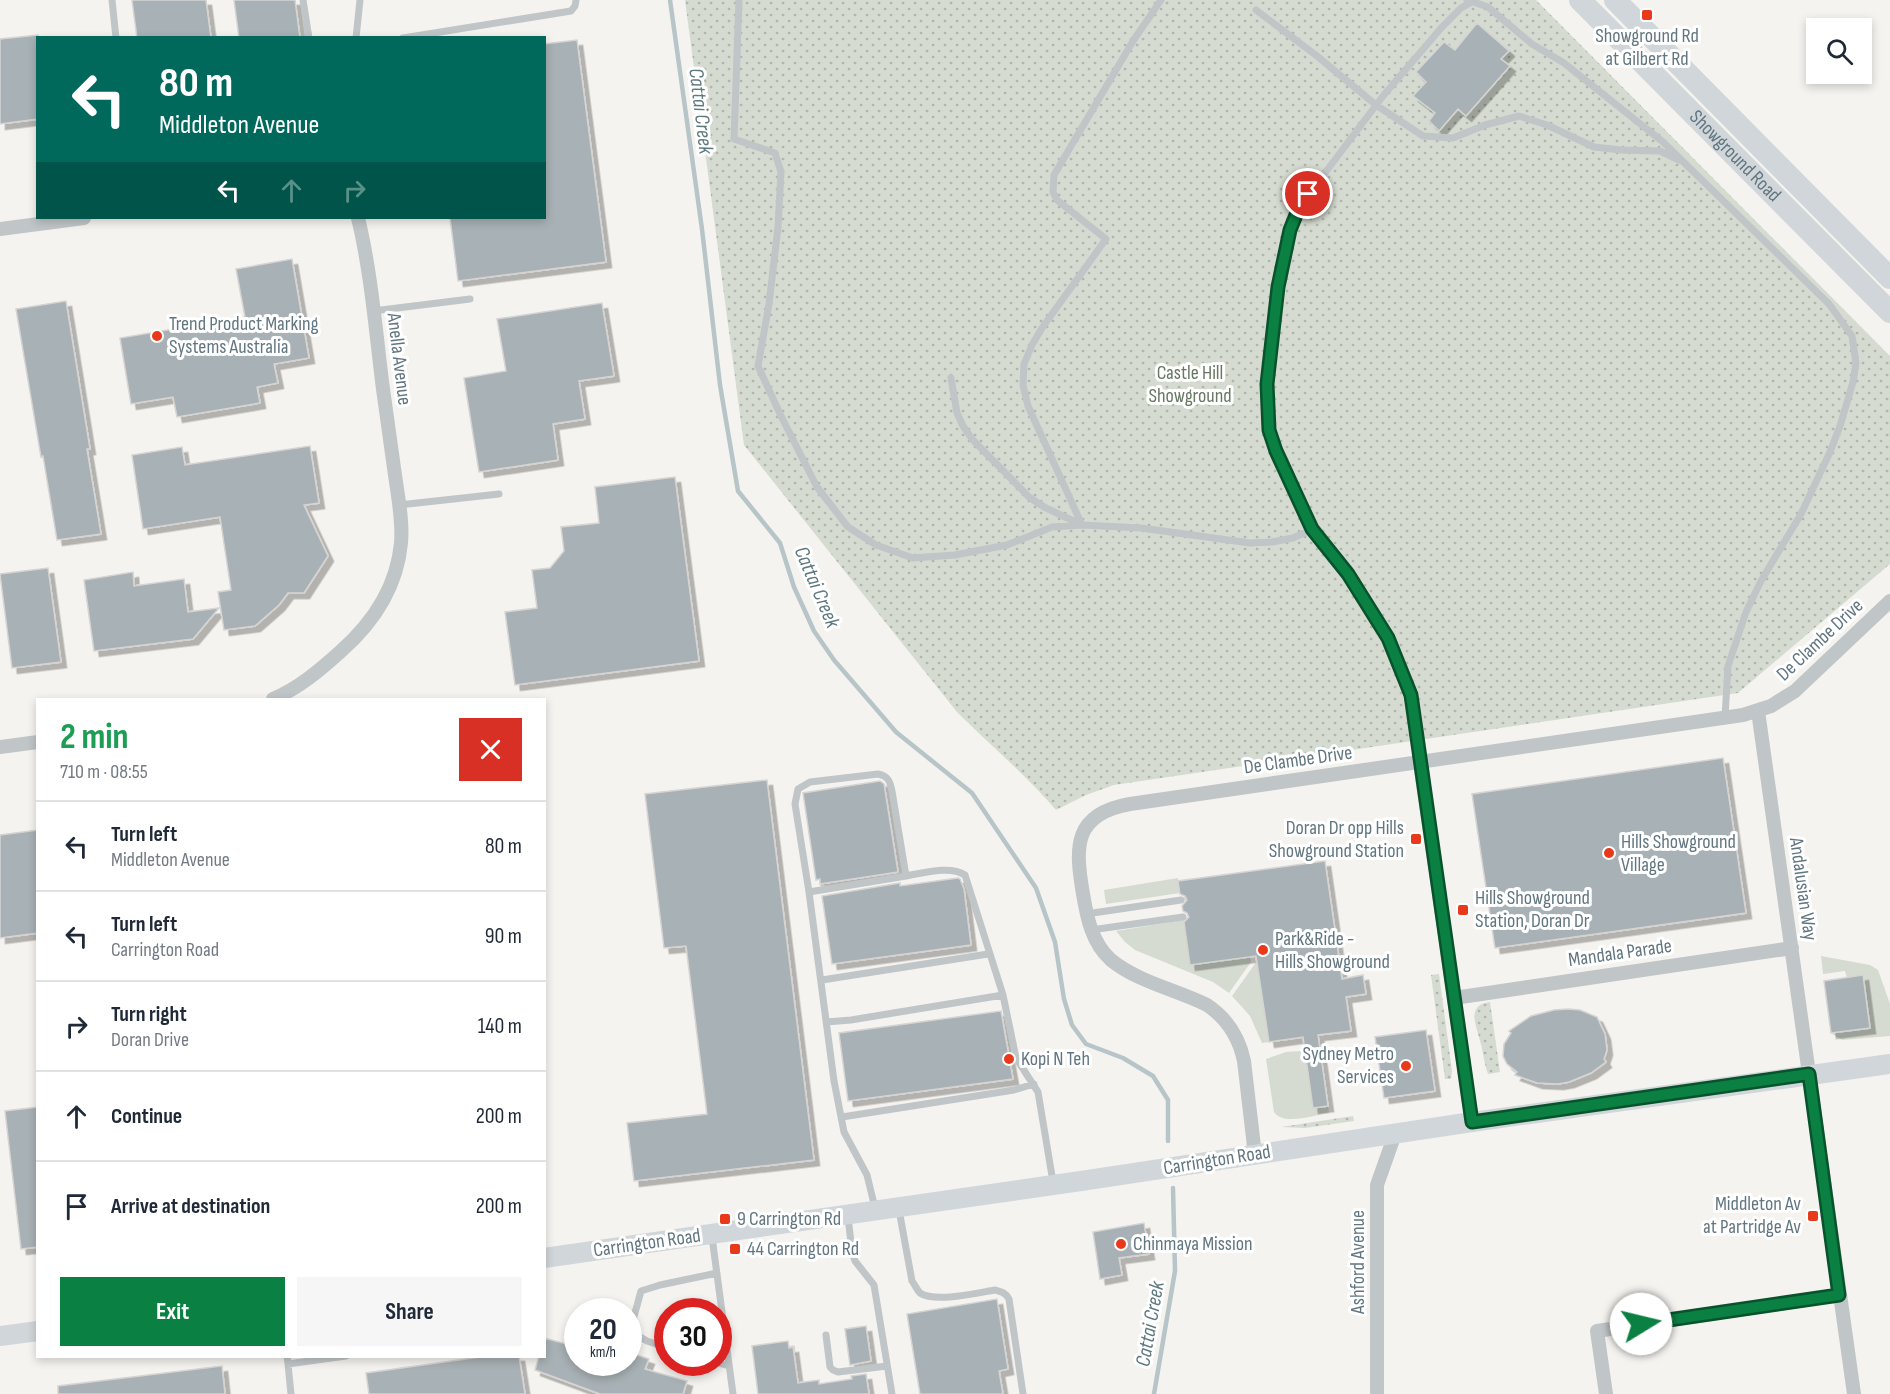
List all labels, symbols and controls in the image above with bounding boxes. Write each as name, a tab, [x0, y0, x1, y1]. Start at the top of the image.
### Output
marker: Showground Rd at Gilbert Rd	[1640, 8, 1654, 22]
map controls	[1806, 18, 1872, 84]
button: search	[1806, 18, 1872, 84]
place label: Showground Rd at Gilbert Rd	[1595, 24, 1699, 71]
text: 80 m	[159, 58, 233, 109]
icon: left	[60, 60, 138, 138]
water label: Cattai Creek	[683, 67, 719, 156]
street label: Showground Road	[1684, 105, 1786, 207]
text: Middleton Avenue	[159, 109, 319, 141]
pin	[1282, 168, 1333, 219]
icon: left	[212, 174, 245, 207]
icon: ahead	[275, 174, 308, 207]
icon: right	[338, 174, 371, 207]
icon: arrive	[1291, 177, 1324, 210]
street label: Anella Avenue	[381, 311, 417, 406]
place label: Trend Product Marking Systems Australia	[169, 312, 318, 359]
marker: Trend Product Marking Systems Australia	[150, 329, 164, 343]
park label: Castle Hill Showground	[1148, 361, 1232, 408]
water label: Cattai Creek	[789, 543, 846, 633]
street label: De Clambe Drive	[1772, 594, 1868, 686]
text: 2 min	[60, 716, 129, 759]
button: close	[459, 718, 522, 781]
street label: De Clambe Drive	[1242, 740, 1354, 780]
text: 710 m · 08:55	[60, 760, 148, 784]
place label: Doran Dr opp Hills Showground Station	[1269, 816, 1404, 863]
text: Turn left	[111, 821, 177, 848]
icon: left	[60, 830, 93, 863]
place label: Hills Showground Village	[1621, 830, 1736, 877]
marker: Doran Dr opp Hills Showground Station	[1409, 832, 1423, 846]
text: 80 m	[485, 833, 522, 860]
street label: Andalusian Way	[1784, 835, 1822, 942]
marker: Hills Showground Village	[1602, 846, 1616, 860]
text: Middleton Avenue	[111, 848, 230, 872]
place label: Hills Showground Station, Doran Dr	[1475, 886, 1590, 933]
marker: Hills Showground Station, Doran Dr	[1456, 903, 1470, 917]
text: Turn left	[111, 911, 177, 938]
icon: left	[60, 920, 93, 953]
text: 90 m	[485, 923, 522, 950]
place label: Park&Ride - Hills Showground	[1275, 927, 1390, 974]
street label: Mandala Parade	[1567, 934, 1673, 972]
text: Carrington Road	[111, 938, 219, 962]
marker: Park&Ride - Hills Showground	[1256, 943, 1270, 957]
text: Turn right	[111, 1001, 187, 1028]
icon: right	[60, 1010, 93, 1043]
text: 140 m	[478, 1013, 522, 1040]
text: Doran Drive	[111, 1028, 189, 1052]
place label: Sydney Metro Services	[1303, 1042, 1394, 1089]
place label: Kopi N Teh	[1021, 1047, 1090, 1071]
marker: Kopi N Teh	[1002, 1052, 1016, 1066]
marker: Sydney Metro Services	[1399, 1059, 1413, 1073]
icon: ahead	[60, 1100, 93, 1133]
text: Continue	[111, 1103, 182, 1130]
text: 200 m	[476, 1103, 522, 1130]
street label: Carrington Road	[1162, 1140, 1272, 1180]
icon: arrive	[60, 1190, 93, 1223]
place label: Middleton Av at Partridge Av	[1703, 1192, 1801, 1239]
text: Arrive at destination	[111, 1193, 270, 1220]
text: 200 m	[476, 1193, 522, 1220]
place label: 9 Carrington Rd	[737, 1207, 841, 1231]
marker: Middleton Av at Partridge Av	[1806, 1209, 1820, 1223]
street label: Ashford Avenue	[1346, 1210, 1370, 1315]
marker: 9 Carrington Rd	[718, 1212, 732, 1226]
street label: Carrington Road	[592, 1224, 702, 1262]
place label: Chinmaya Mission	[1133, 1232, 1253, 1256]
place label: 44 Carrington Rd	[747, 1237, 859, 1261]
marker: Chinmaya Mission	[1114, 1237, 1128, 1251]
marker: 44 Carrington Rd	[728, 1242, 742, 1256]
button: Exit	[60, 1277, 285, 1346]
button: Share	[297, 1277, 522, 1346]
water label: Cattai Creek	[1130, 1278, 1170, 1369]
position arrow	[1609, 1292, 1673, 1356]
speed limit sign: 30	[654, 1298, 732, 1376]
text: 20	[589, 1312, 617, 1348]
text: km/h	[590, 1343, 616, 1362]

